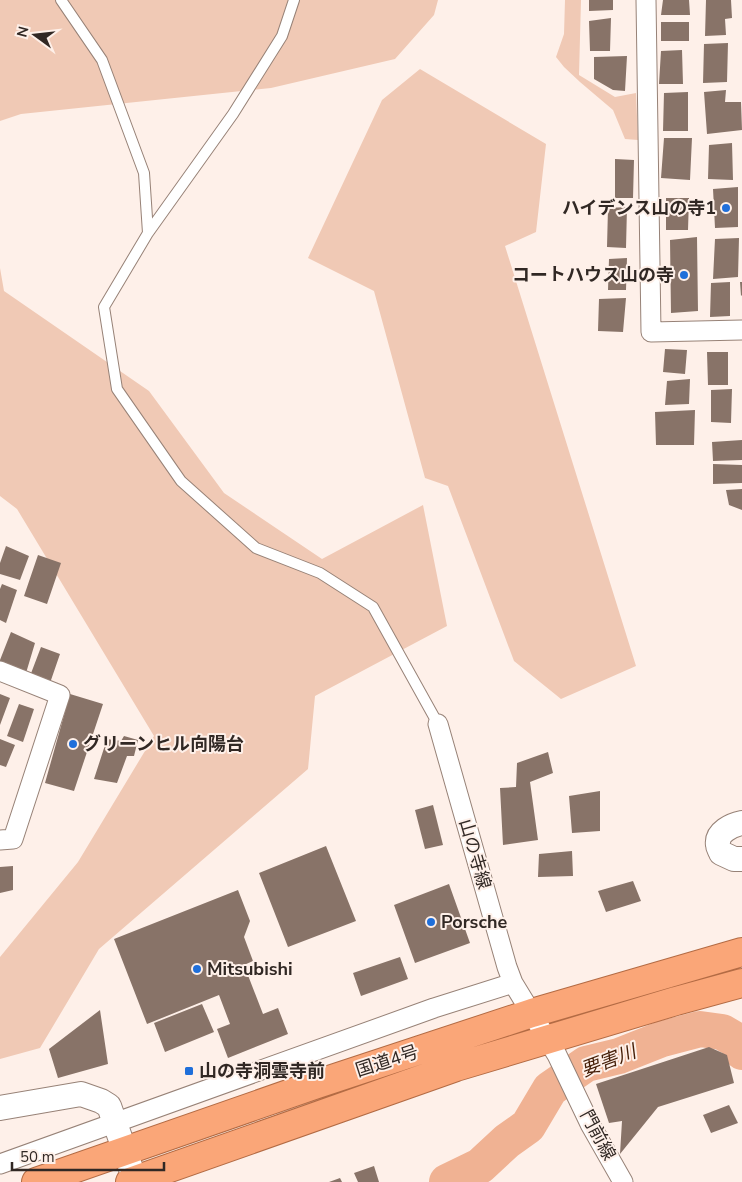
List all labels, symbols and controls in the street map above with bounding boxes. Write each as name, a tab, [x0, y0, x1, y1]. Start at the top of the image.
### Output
north arrow	[10, 10, 60, 60]
text: N	[12, 24, 33, 39]
place label: ハイデンス山の寺1	[562, 196, 716, 220]
marker: ハイデンス山の寺1	[720, 202, 732, 214]
place label: コートハウス山の寺	[512, 263, 674, 287]
marker: コートハウス山の寺	[678, 269, 690, 281]
place label: グリーンヒル向陽台	[83, 732, 244, 756]
marker: グリーンヒル向陽台	[67, 738, 79, 750]
street label: 山の寺線	[454, 816, 496, 892]
place label: Porsche	[441, 910, 507, 934]
marker: Porsche	[425, 916, 437, 928]
place label: Mitsubishi	[207, 957, 293, 981]
marker: Mitsubishi	[191, 963, 203, 975]
water label: 要害川	[577, 1038, 641, 1083]
street label: 国道4号	[352, 1040, 422, 1082]
place label: 山の寺洞雲寺前	[199, 1059, 325, 1083]
marker: 山の寺洞雲寺前	[183, 1065, 195, 1077]
street label: 門前線	[575, 1106, 621, 1164]
scale bar	[12, 1140, 165, 1172]
text: 50 m	[20, 1147, 55, 1167]

